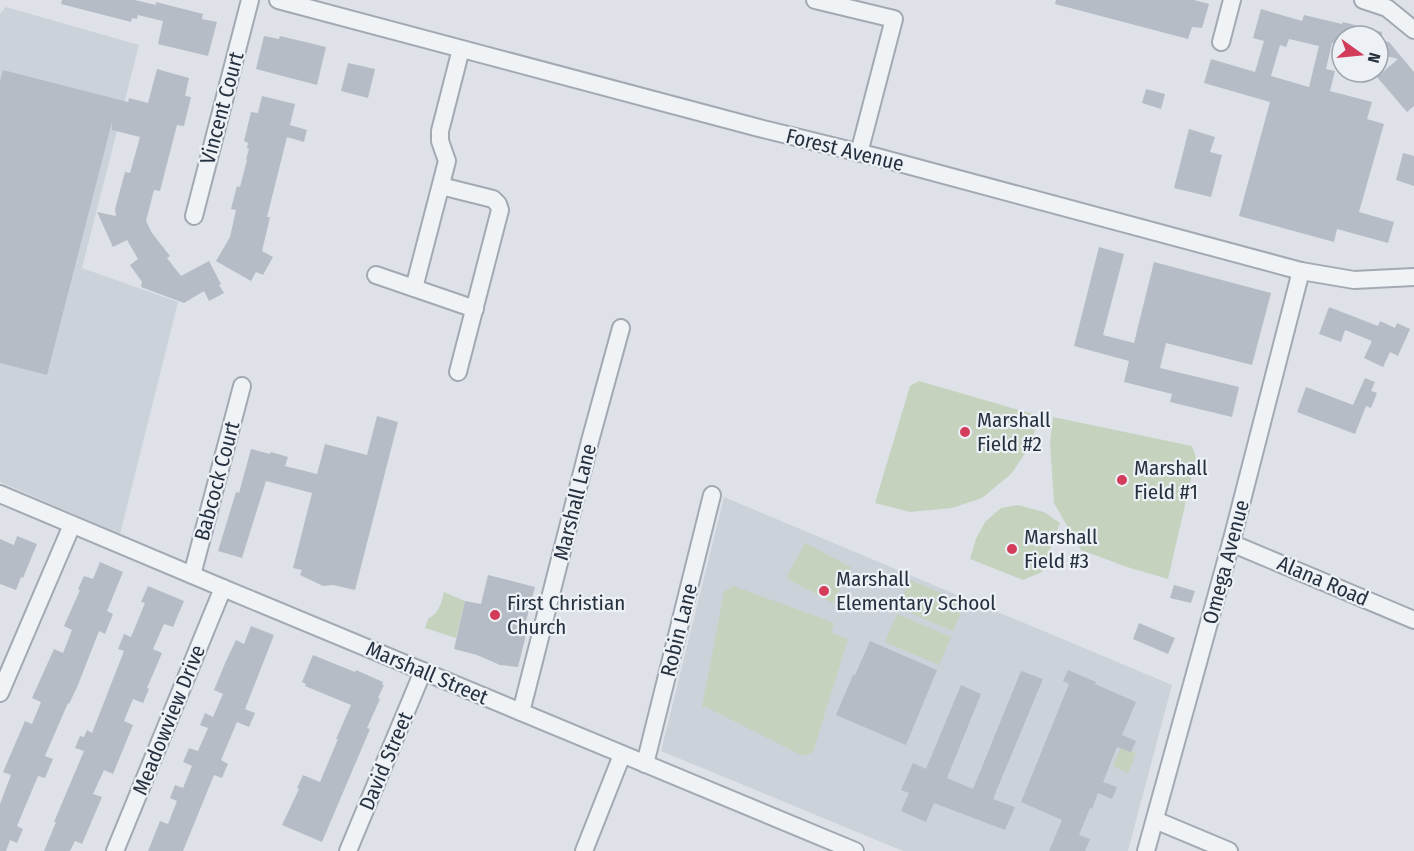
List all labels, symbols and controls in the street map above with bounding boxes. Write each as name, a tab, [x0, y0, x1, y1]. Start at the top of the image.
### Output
north arrow	[1330, 24, 1390, 84]
street label: Vincent Court	[195, 49, 250, 167]
text: N	[1364, 51, 1384, 65]
street label: Forest Avenue	[783, 123, 907, 177]
place label: Marshall Field #2	[977, 407, 1051, 457]
street label: Babcock Court	[189, 418, 245, 544]
marker: Marshall Field #2	[958, 425, 972, 439]
street label: Marshall Lane	[548, 441, 602, 563]
place label: Marshall Field #1	[1134, 455, 1208, 505]
marker: Marshall Field #1	[1115, 473, 1129, 487]
street label: Omega Avenue	[1197, 497, 1255, 627]
place label: Marshall Field #3	[1024, 524, 1098, 574]
marker: Marshall Field #3	[1005, 542, 1019, 556]
street label: Alana Road	[1273, 550, 1373, 612]
place label: Marshall Elementary School	[836, 566, 996, 616]
street label: Robin Lane	[655, 581, 703, 679]
marker: Marshall Elementary School	[817, 584, 831, 598]
place label: First Christian Church	[507, 590, 625, 640]
marker: First Christian Church	[488, 608, 502, 622]
street label: Marshall Street	[362, 636, 492, 710]
street label: Meadowview Drive	[127, 641, 211, 799]
street label: David Street	[354, 708, 418, 814]

